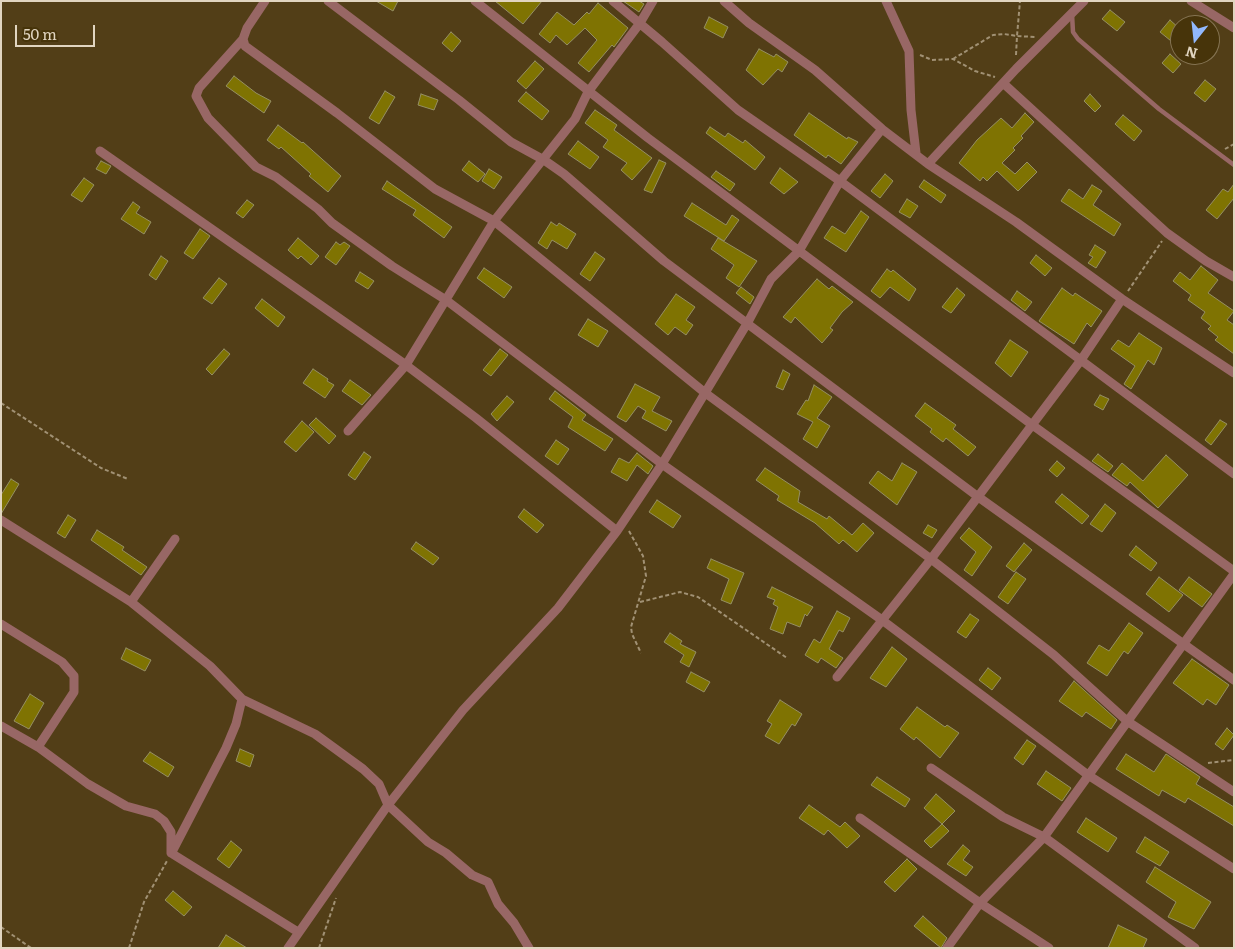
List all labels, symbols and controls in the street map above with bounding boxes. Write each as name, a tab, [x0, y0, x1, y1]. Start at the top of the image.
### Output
scale bar	[18, 15, 98, 47]
north arrow	[1170, 15, 1220, 65]
text: 50 m	[23, 22, 57, 45]
text: N	[1183, 42, 1200, 65]

